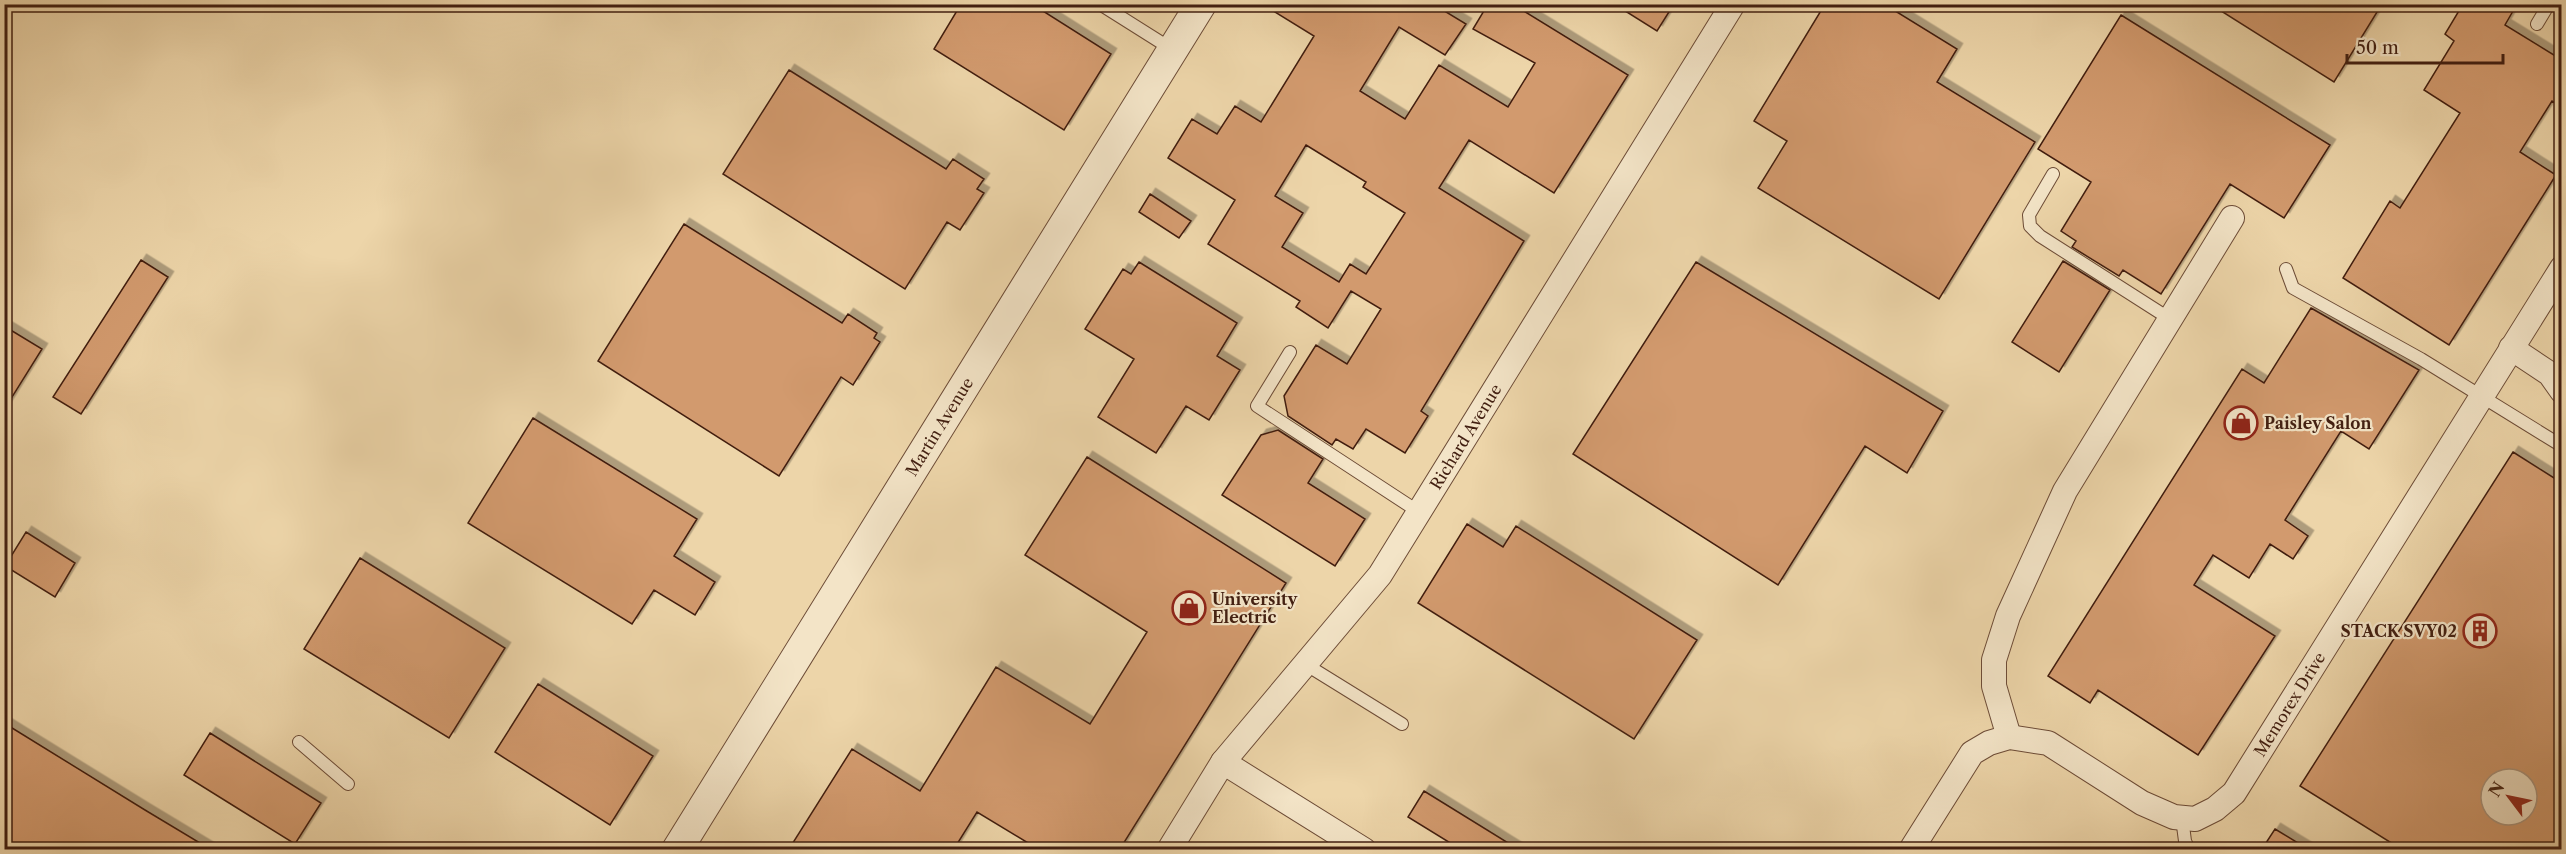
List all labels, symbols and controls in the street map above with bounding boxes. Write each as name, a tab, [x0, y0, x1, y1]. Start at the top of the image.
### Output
scale bar	[2347, 27, 2503, 65]
text: 50 m	[2356, 37, 2399, 59]
street label: Martin Avenue	[901, 374, 977, 480]
street label: Richard Avenue	[1425, 380, 1506, 493]
shop icon: Paisley Salon	[2223, 405, 2259, 441]
place label: Paisley Salon	[2264, 413, 2372, 433]
place label: University Electric	[1212, 589, 1299, 627]
shop icon: University Electric	[1171, 590, 1207, 626]
building icon: STACK SVY02	[2462, 613, 2498, 649]
place label: STACK SVY02	[2341, 621, 2457, 641]
street label: Memorex Drive	[2249, 648, 2330, 760]
north arrow	[2479, 767, 2539, 827]
text: N	[2484, 778, 2508, 800]

